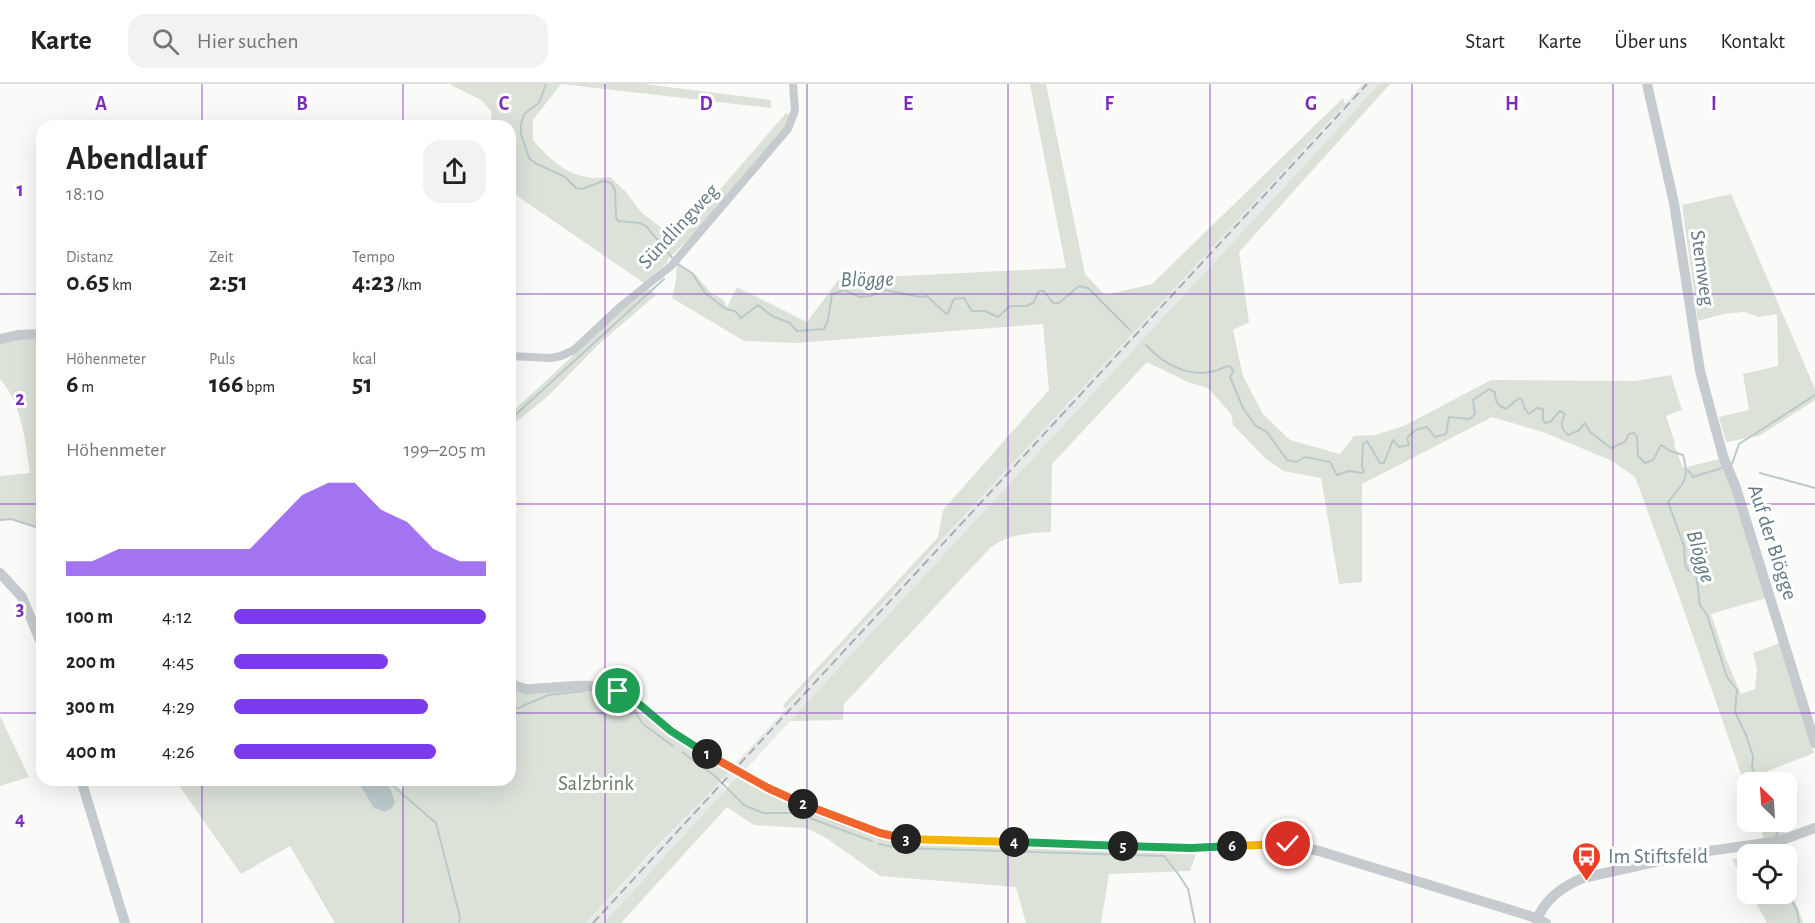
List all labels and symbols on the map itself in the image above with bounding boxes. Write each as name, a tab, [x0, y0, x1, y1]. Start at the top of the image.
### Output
text: A	[95, 94, 107, 114]
text: B	[296, 94, 308, 114]
text: C	[499, 94, 510, 114]
text: D	[699, 94, 713, 114]
text: E	[903, 94, 913, 114]
text: F	[1104, 94, 1114, 114]
text: G	[1305, 94, 1317, 114]
text: H	[1505, 94, 1519, 114]
text: I	[1711, 94, 1717, 114]
street label: Sündlingweg	[634, 179, 723, 273]
text: 1	[16, 180, 24, 200]
street label: Stemweg	[1687, 229, 1718, 308]
water label: Blögge	[840, 268, 894, 290]
text: 2	[15, 389, 25, 409]
street label: Auf der Blögge	[1744, 482, 1801, 602]
water label: Blögge	[1683, 528, 1719, 585]
text: 3	[16, 599, 24, 619]
pin	[592, 665, 643, 716]
pin: 1	[692, 739, 722, 769]
north arrow	[1737, 772, 1797, 832]
park label: Salzbrink	[558, 773, 634, 794]
pin: 2	[788, 789, 818, 819]
text: 4	[15, 809, 25, 829]
pin	[1262, 818, 1313, 869]
pin: 3	[891, 824, 921, 854]
pin: 4	[999, 827, 1029, 857]
pin: 5	[1108, 831, 1138, 861]
pin: 6	[1217, 831, 1247, 861]
bus stop icon: Im Stiftsfeld	[1571, 840, 1603, 882]
place label: Im Stiftsfeld	[1608, 846, 1708, 867]

